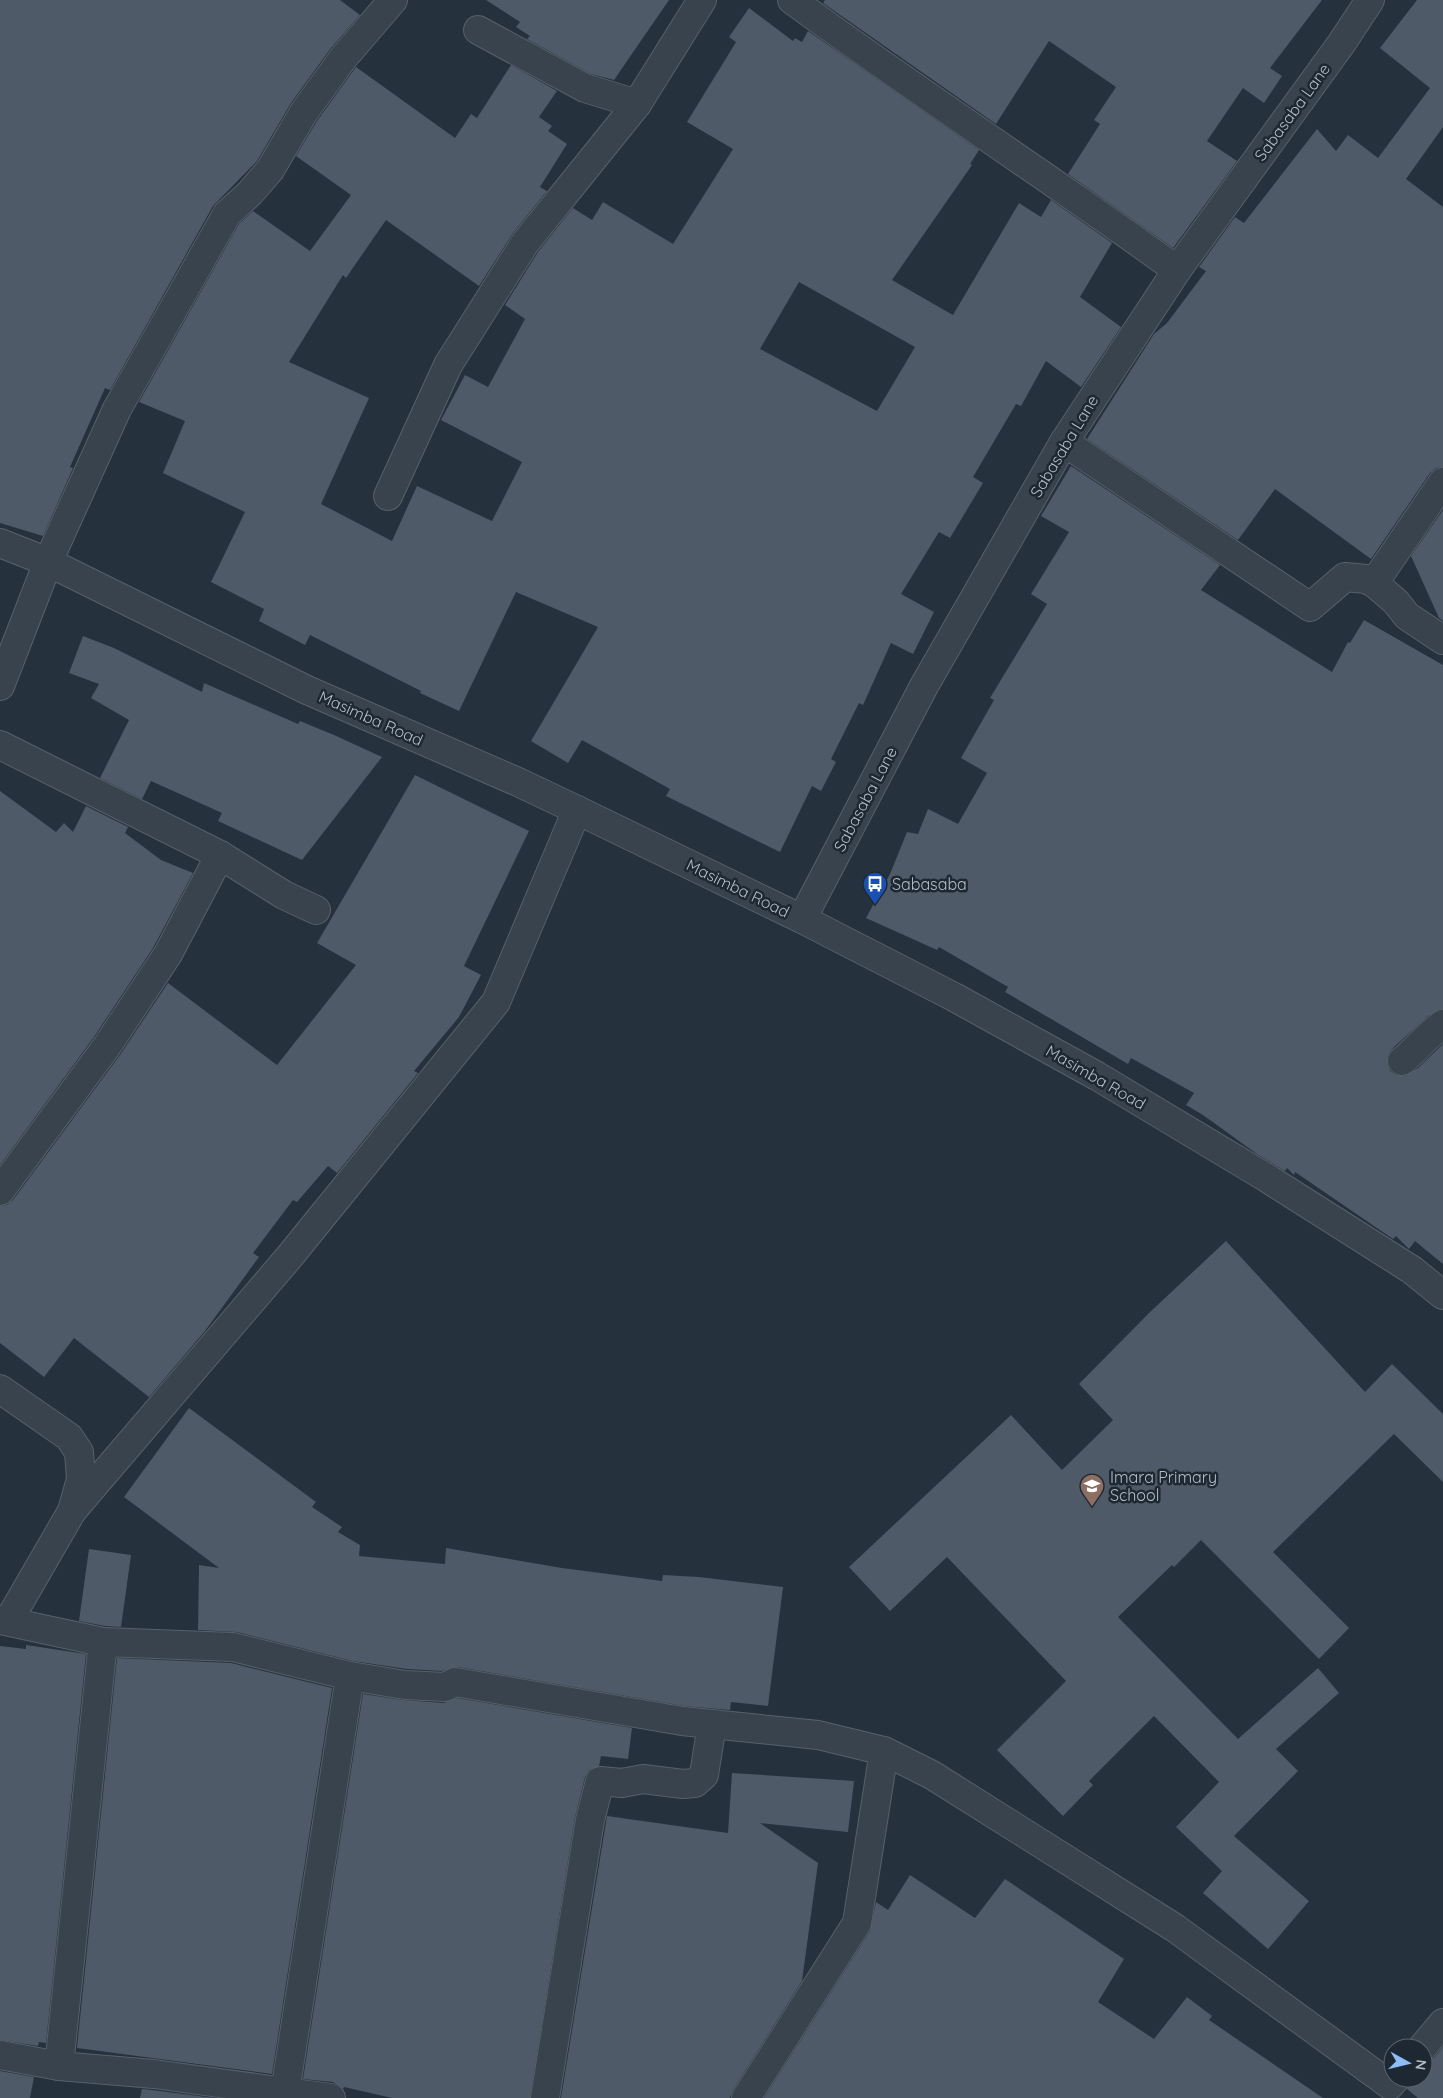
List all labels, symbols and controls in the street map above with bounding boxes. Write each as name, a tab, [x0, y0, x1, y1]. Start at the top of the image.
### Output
street label: Sabasaba Lane	[1250, 59, 1334, 165]
street label: Sabasaba Lane	[1026, 391, 1102, 501]
street label: Masimba Road	[316, 686, 426, 750]
street label: Sabasaba Lane	[829, 743, 901, 855]
street label: Masimba Road	[683, 854, 793, 922]
bus stop icon: Sabasaba	[862, 871, 888, 905]
place label: Sabasaba	[892, 874, 967, 894]
street label: Masimba Road	[1043, 1040, 1149, 1114]
place label: Imara Primary School	[1110, 1467, 1217, 1505]
school or university icon: Imara Primary School	[1079, 1473, 1105, 1507]
north arrow	[1383, 2038, 1433, 2088]
text: N	[1411, 2058, 1431, 2071]

